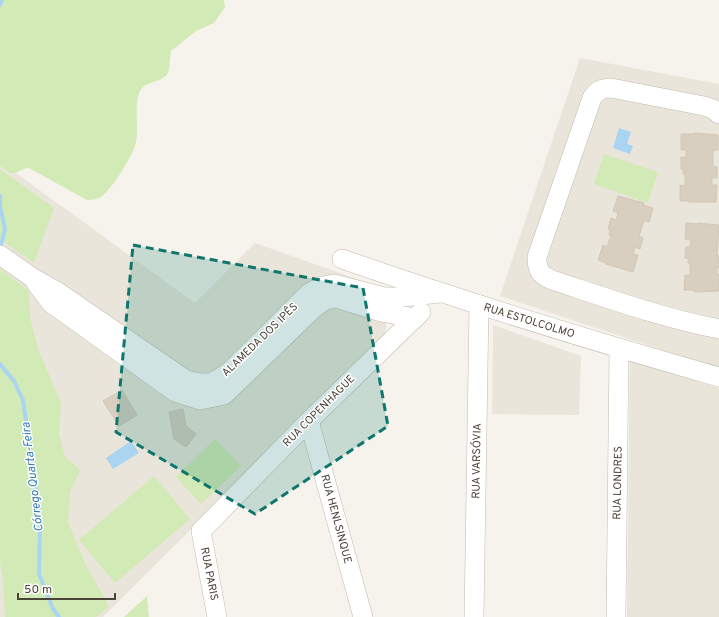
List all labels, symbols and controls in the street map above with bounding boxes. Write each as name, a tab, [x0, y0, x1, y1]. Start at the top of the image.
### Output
street label: ALAMEDA DOS IPÊS	[218, 299, 301, 380]
street label: RUA ESTOLCOLMO	[482, 300, 576, 342]
street label: RUA COPENHAGUE	[280, 372, 358, 450]
water label: Córrego Quarta-Feira	[18, 421, 48, 533]
street label: RUA VARSÓVIA	[468, 423, 485, 499]
street label: RUA LONDRES	[610, 446, 626, 520]
street label: RUA HENLSINQUE	[317, 473, 355, 565]
street label: RUA PARIS	[197, 546, 221, 602]
scale bar	[18, 575, 115, 601]
text: 50 m	[24, 582, 52, 598]

